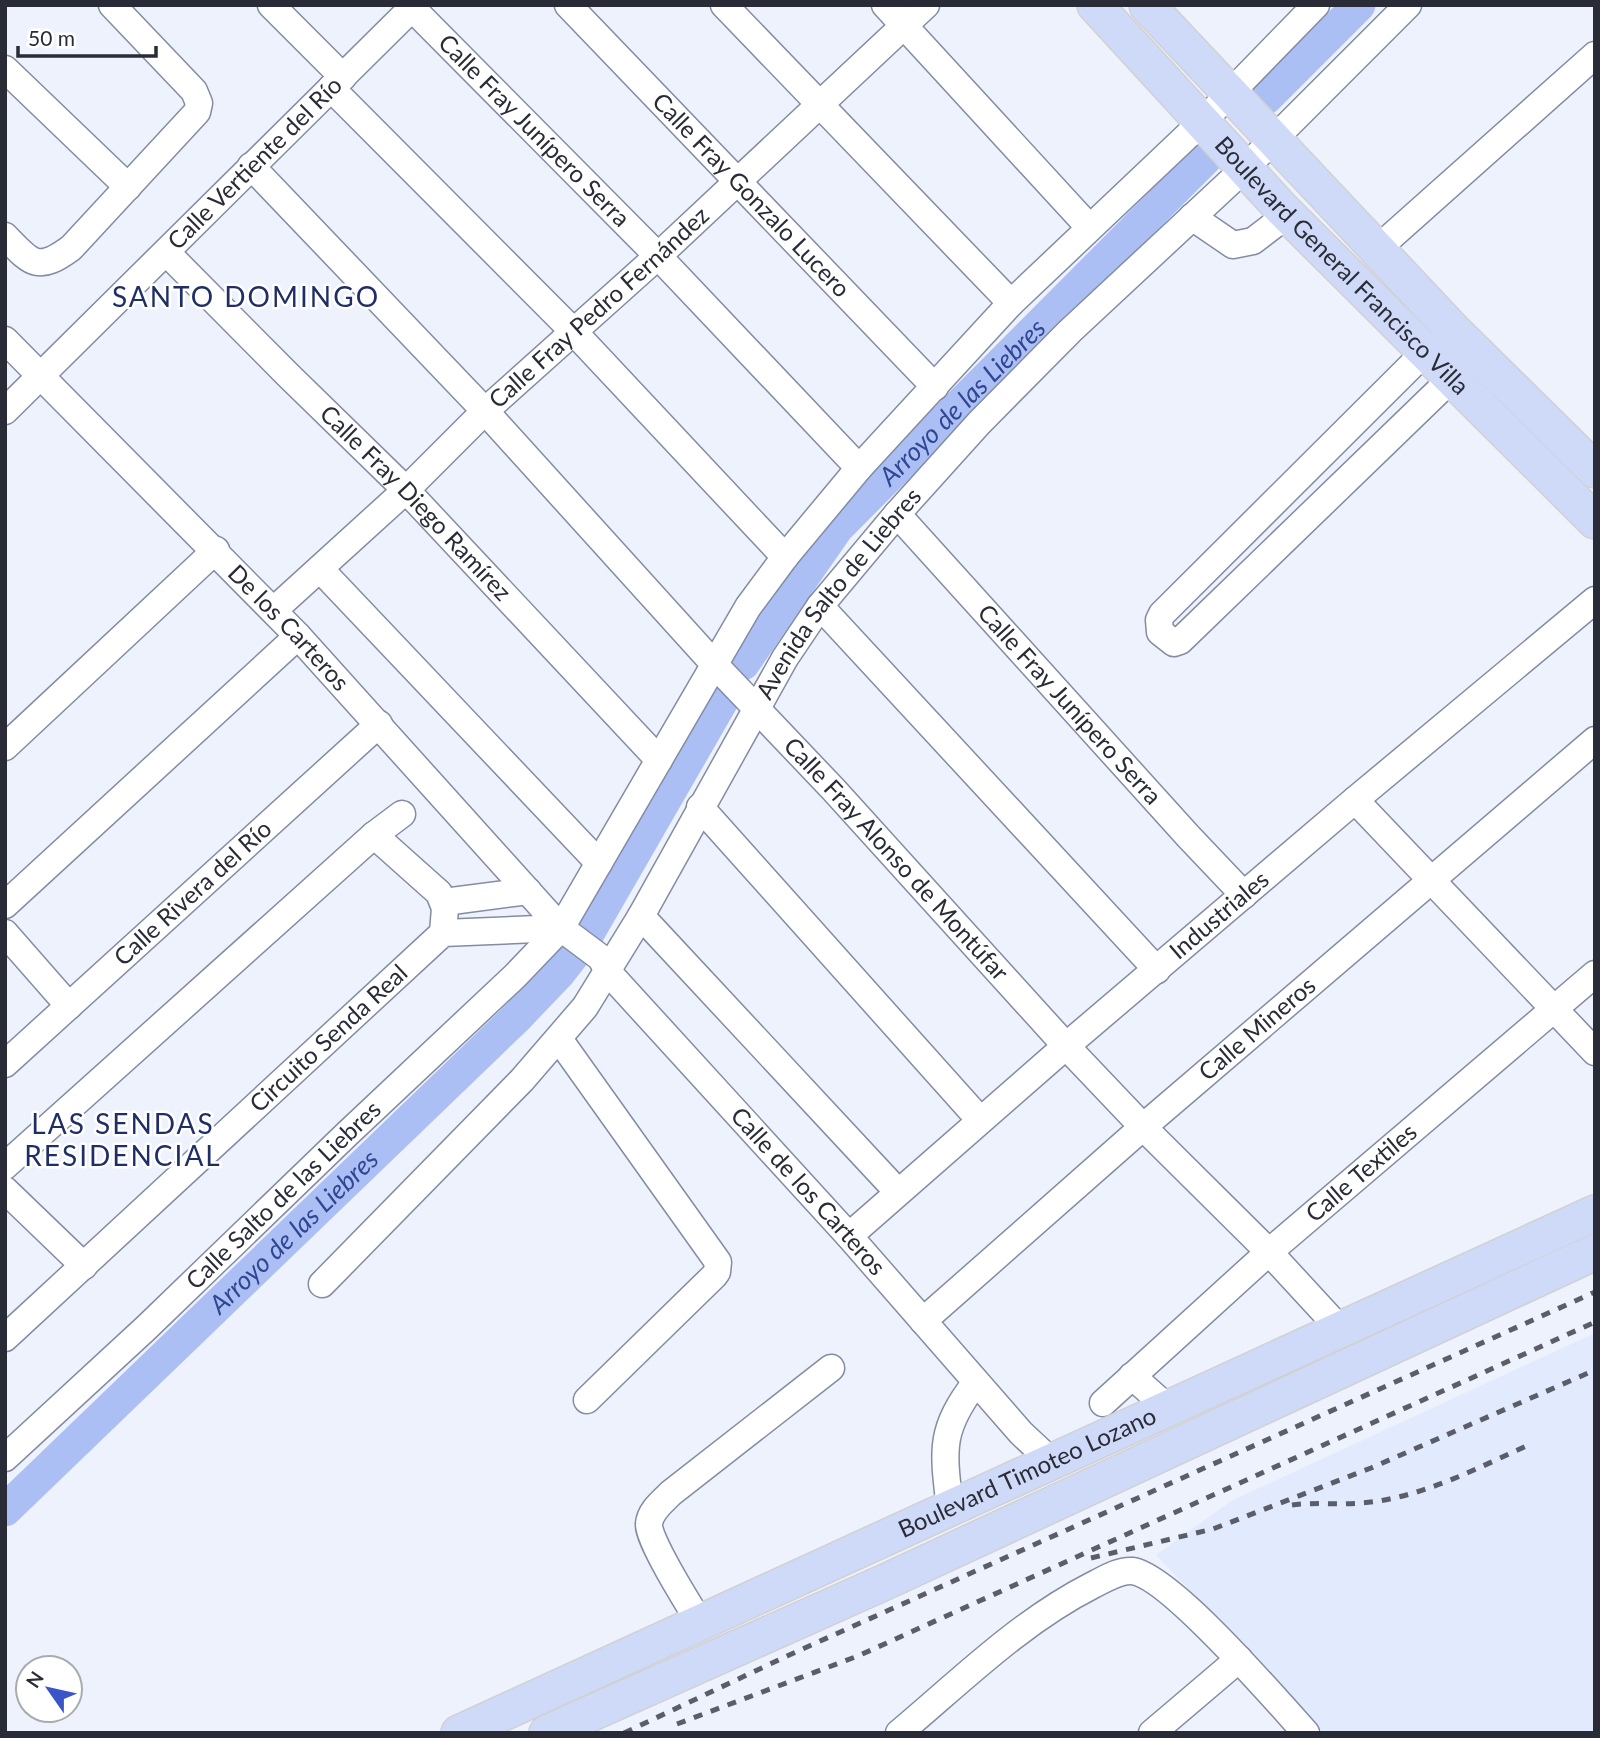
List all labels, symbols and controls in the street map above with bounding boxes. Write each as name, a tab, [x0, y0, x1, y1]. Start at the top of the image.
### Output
scale bar	[18, 14, 156, 58]
text: 50 m	[28, 25, 75, 50]
street label: Calle Fray Junípero Serra	[433, 27, 637, 232]
street label: Calle Vertiente del Río	[161, 70, 347, 255]
street label: Calle Fray Gonzalo Lucero	[647, 86, 857, 303]
street label: Boulevard General Francisco Villa	[1210, 130, 1476, 400]
street label: Calle Fray Pedro Fernández	[482, 200, 714, 414]
district label: SANTO DOMINGO	[112, 279, 380, 313]
water label: Arroyo de las Liebres	[871, 311, 1052, 492]
street label: Calle Fray Diego Ramírez	[315, 398, 518, 606]
street label: Avenida Salto de Liebres	[749, 481, 926, 704]
street label: De los Carteros	[223, 558, 356, 696]
street label: Calle Fray Junípero Serra	[973, 598, 1168, 810]
street label: Calle Fray Alonso de Montúfar	[779, 731, 1016, 986]
street label: Calle Rivera del Río	[107, 813, 277, 971]
street label: Industriales	[1163, 864, 1274, 964]
street label: Circuito Senda Real	[243, 958, 413, 1117]
street label: Calle Mineros	[1192, 970, 1321, 1086]
street label: Calle Salto de las Liebres	[179, 1094, 386, 1294]
street label: Calle de los Carteros	[726, 1101, 892, 1280]
district label: LAS SENDAS RESIDENCIAL	[24, 1106, 222, 1172]
street label: Calle Textiles	[1299, 1117, 1422, 1227]
water label: Arroyo de las Liebres	[201, 1143, 384, 1320]
street label: Boulevard Timoteo Lozano	[893, 1400, 1160, 1543]
north arrow	[14, 1654, 84, 1724]
text: N	[21, 1667, 48, 1692]

